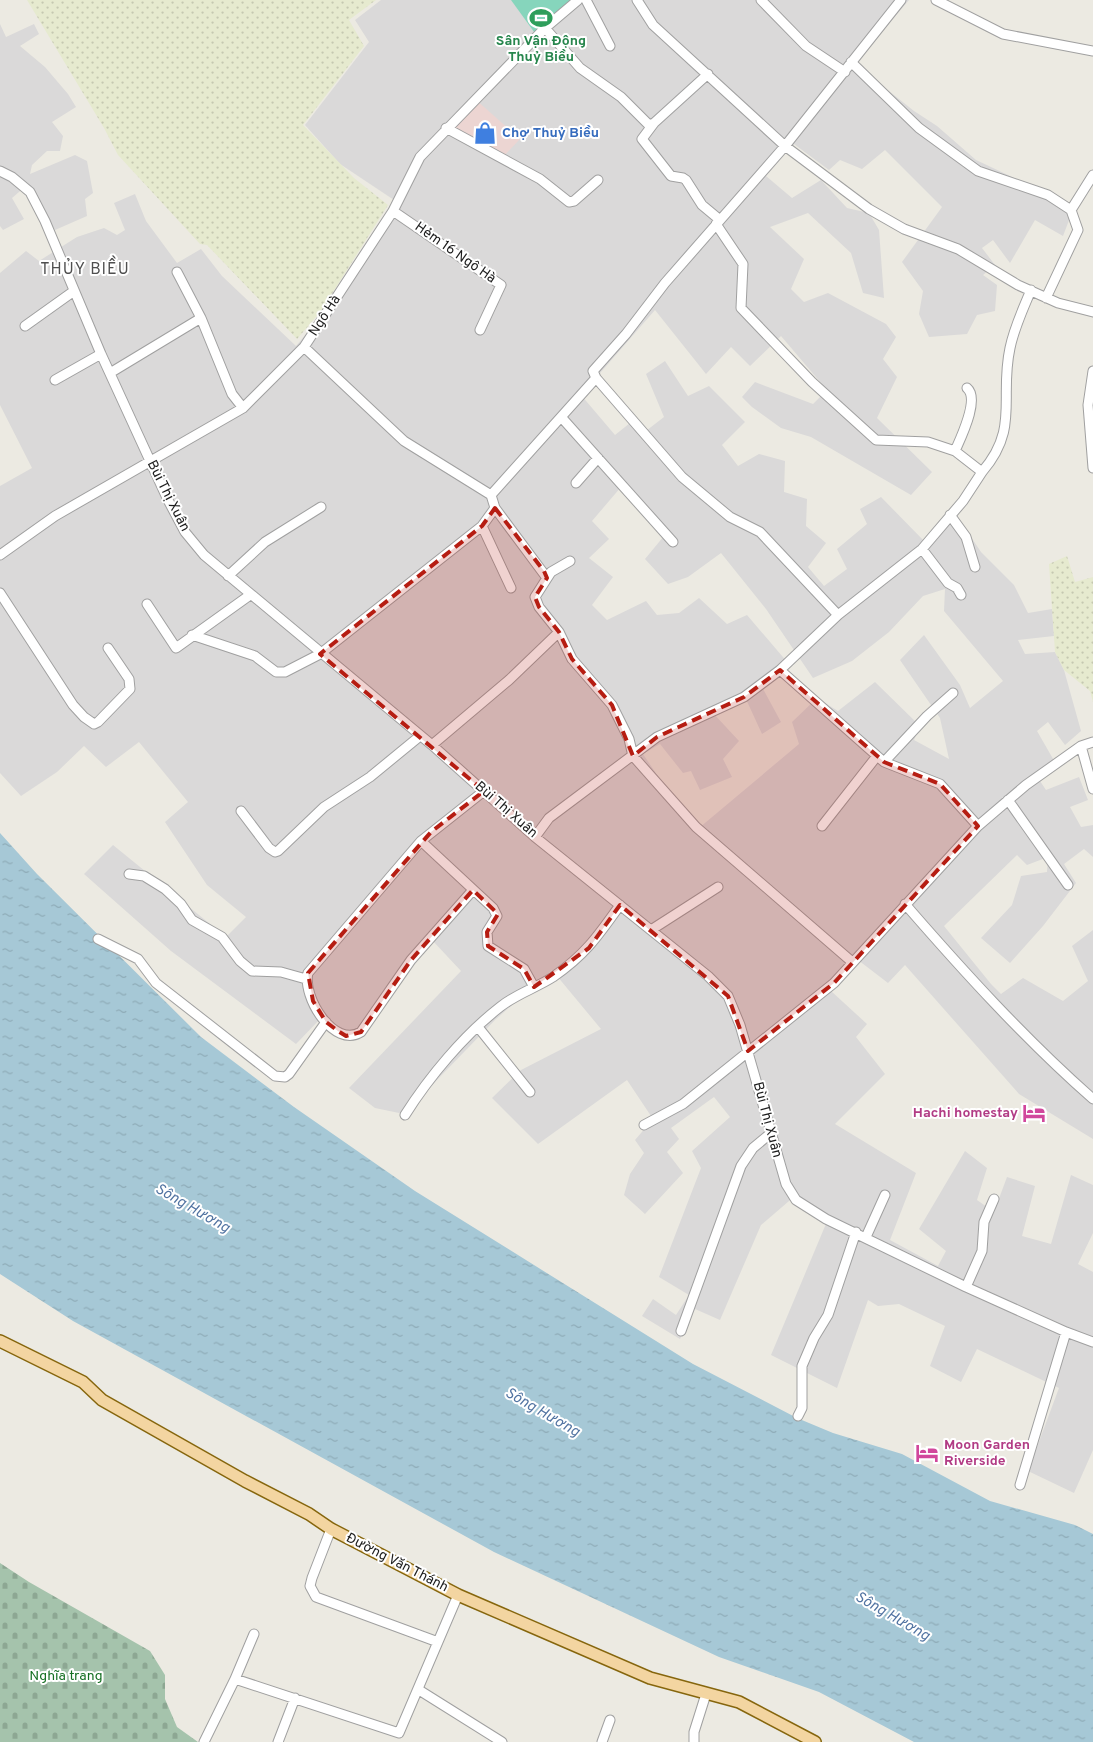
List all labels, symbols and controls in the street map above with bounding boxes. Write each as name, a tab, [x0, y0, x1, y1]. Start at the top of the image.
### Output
sports icon: Sân Vận Động Thuỷ Biều	[528, 5, 554, 31]
place label: Sân Vận Động Thuỷ Biều	[496, 33, 586, 66]
shop icon: Chợ Thuỷ Biều	[472, 120, 498, 146]
place label: Chợ Thuỷ Biều	[502, 125, 599, 142]
street label: Hẻm 16 Ngô Hà	[411, 219, 499, 287]
district label: THỦY BIỀU	[40, 255, 130, 280]
street label: Ngô Hà	[305, 292, 345, 340]
street label: Bùi Thị Xuân	[143, 458, 193, 534]
street label: Bùi Thị Xuân	[471, 778, 541, 842]
street label: Bùi Thị Xuân	[749, 1080, 785, 1160]
hotel icon: Hachi homestay	[1021, 1100, 1047, 1126]
place label: Hachi homestay	[913, 1105, 1018, 1122]
water label: Sông Hương	[151, 1180, 233, 1238]
water label: Sông Hương	[501, 1384, 583, 1442]
place label: Moon Garden Riverside	[944, 1437, 1030, 1470]
hotel icon: Moon Garden Riverside	[914, 1440, 940, 1466]
street label: Đường Văn Thánh	[343, 1530, 451, 1596]
water label: Sông Hương	[851, 1588, 933, 1646]
park label: Nghĩa trang	[29, 1668, 103, 1685]

